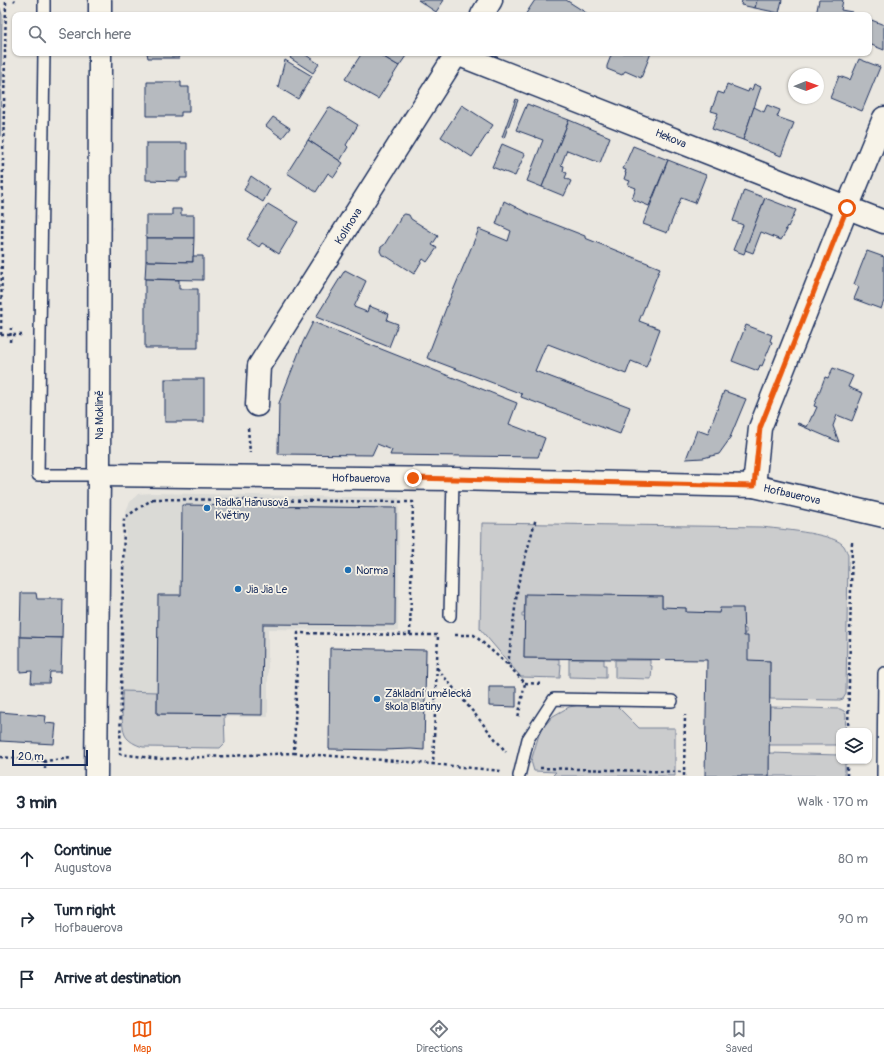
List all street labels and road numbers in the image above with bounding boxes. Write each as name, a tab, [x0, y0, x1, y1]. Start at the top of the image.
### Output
street label: Hekova	[653, 126, 688, 151]
street label: Kolínova	[332, 206, 365, 247]
street label: Na Moklině	[93, 390, 106, 440]
street label: Hofbauerova	[332, 471, 390, 486]
street label: Hofbauerova	[762, 482, 822, 507]

